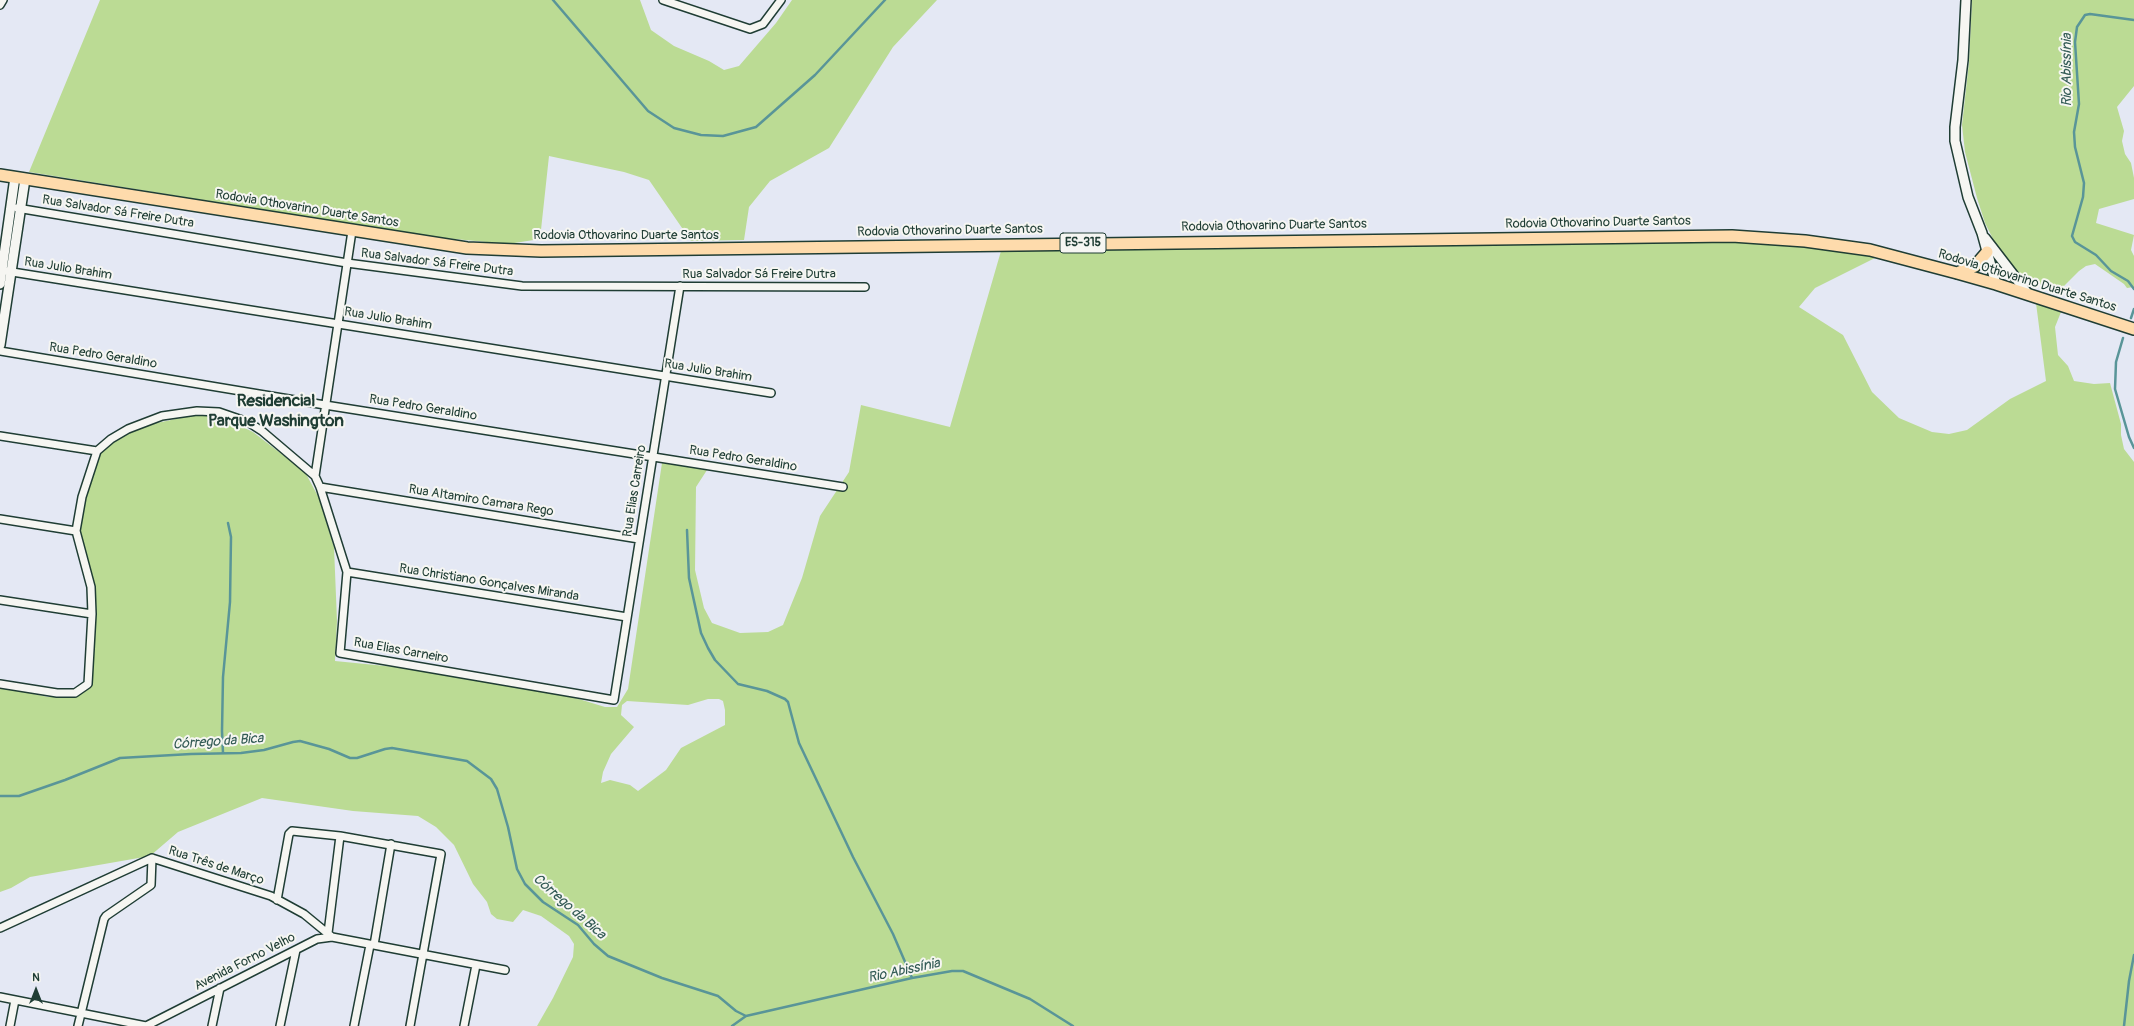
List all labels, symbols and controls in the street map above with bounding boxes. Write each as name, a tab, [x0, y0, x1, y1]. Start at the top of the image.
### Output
water label: Rio Abissínia	[2059, 34, 2075, 106]
street label: Rodovia Othovarino Duarte Santos	[214, 187, 400, 231]
street label: Rua Salvador Sá Freire Dutra	[41, 192, 195, 232]
street label: Rodovia Othovarino Duarte Santos	[1505, 214, 1691, 232]
street label: Rodovia Othovarino Duarte Santos	[1181, 217, 1367, 235]
street label: Rodovia Othovarino Duarte Santos	[857, 222, 1043, 240]
street label: Rodovia Othovarino Duarte Santos	[533, 228, 719, 244]
road number: ES-315	[1060, 233, 1106, 253]
street label: Rua Salvador Sá Freire Dutra	[360, 246, 514, 280]
street label: Rodovia Othovarino Duarte Santos	[1936, 246, 2118, 316]
street label: Rua Julio Brahim	[23, 254, 113, 284]
street label: Rua Salvador Sá Freire Dutra	[682, 267, 836, 283]
street label: Rua Julio Brahim	[343, 304, 433, 334]
street label: Rua Pedro Geraldino	[48, 340, 158, 372]
street label: Rua Julio Brahim	[663, 356, 753, 386]
district label: Residencial Parque Washington	[208, 392, 344, 432]
street label: Rua Pedro Geraldino	[368, 392, 478, 424]
street label: Rua Pedro Geraldino	[688, 443, 798, 475]
street label: Rua Elias Carreiro	[620, 444, 650, 538]
street label: Rua Altamiro Camara Rego	[407, 482, 555, 520]
street label: Rua Christiano Gonçalves Miranda	[398, 561, 580, 605]
street label: Rua Elias Carneiro	[352, 635, 450, 667]
water label: Córrego da Bica	[172, 730, 264, 754]
street label: Rua Três de Março	[166, 843, 266, 889]
water label: Córrego da Bica	[529, 871, 609, 943]
street label: Avenida Forno Velho	[192, 930, 298, 994]
water label: Rio Abissínia	[867, 955, 941, 987]
north arrow	[16, 970, 56, 1010]
text: N	[32, 971, 40, 984]

